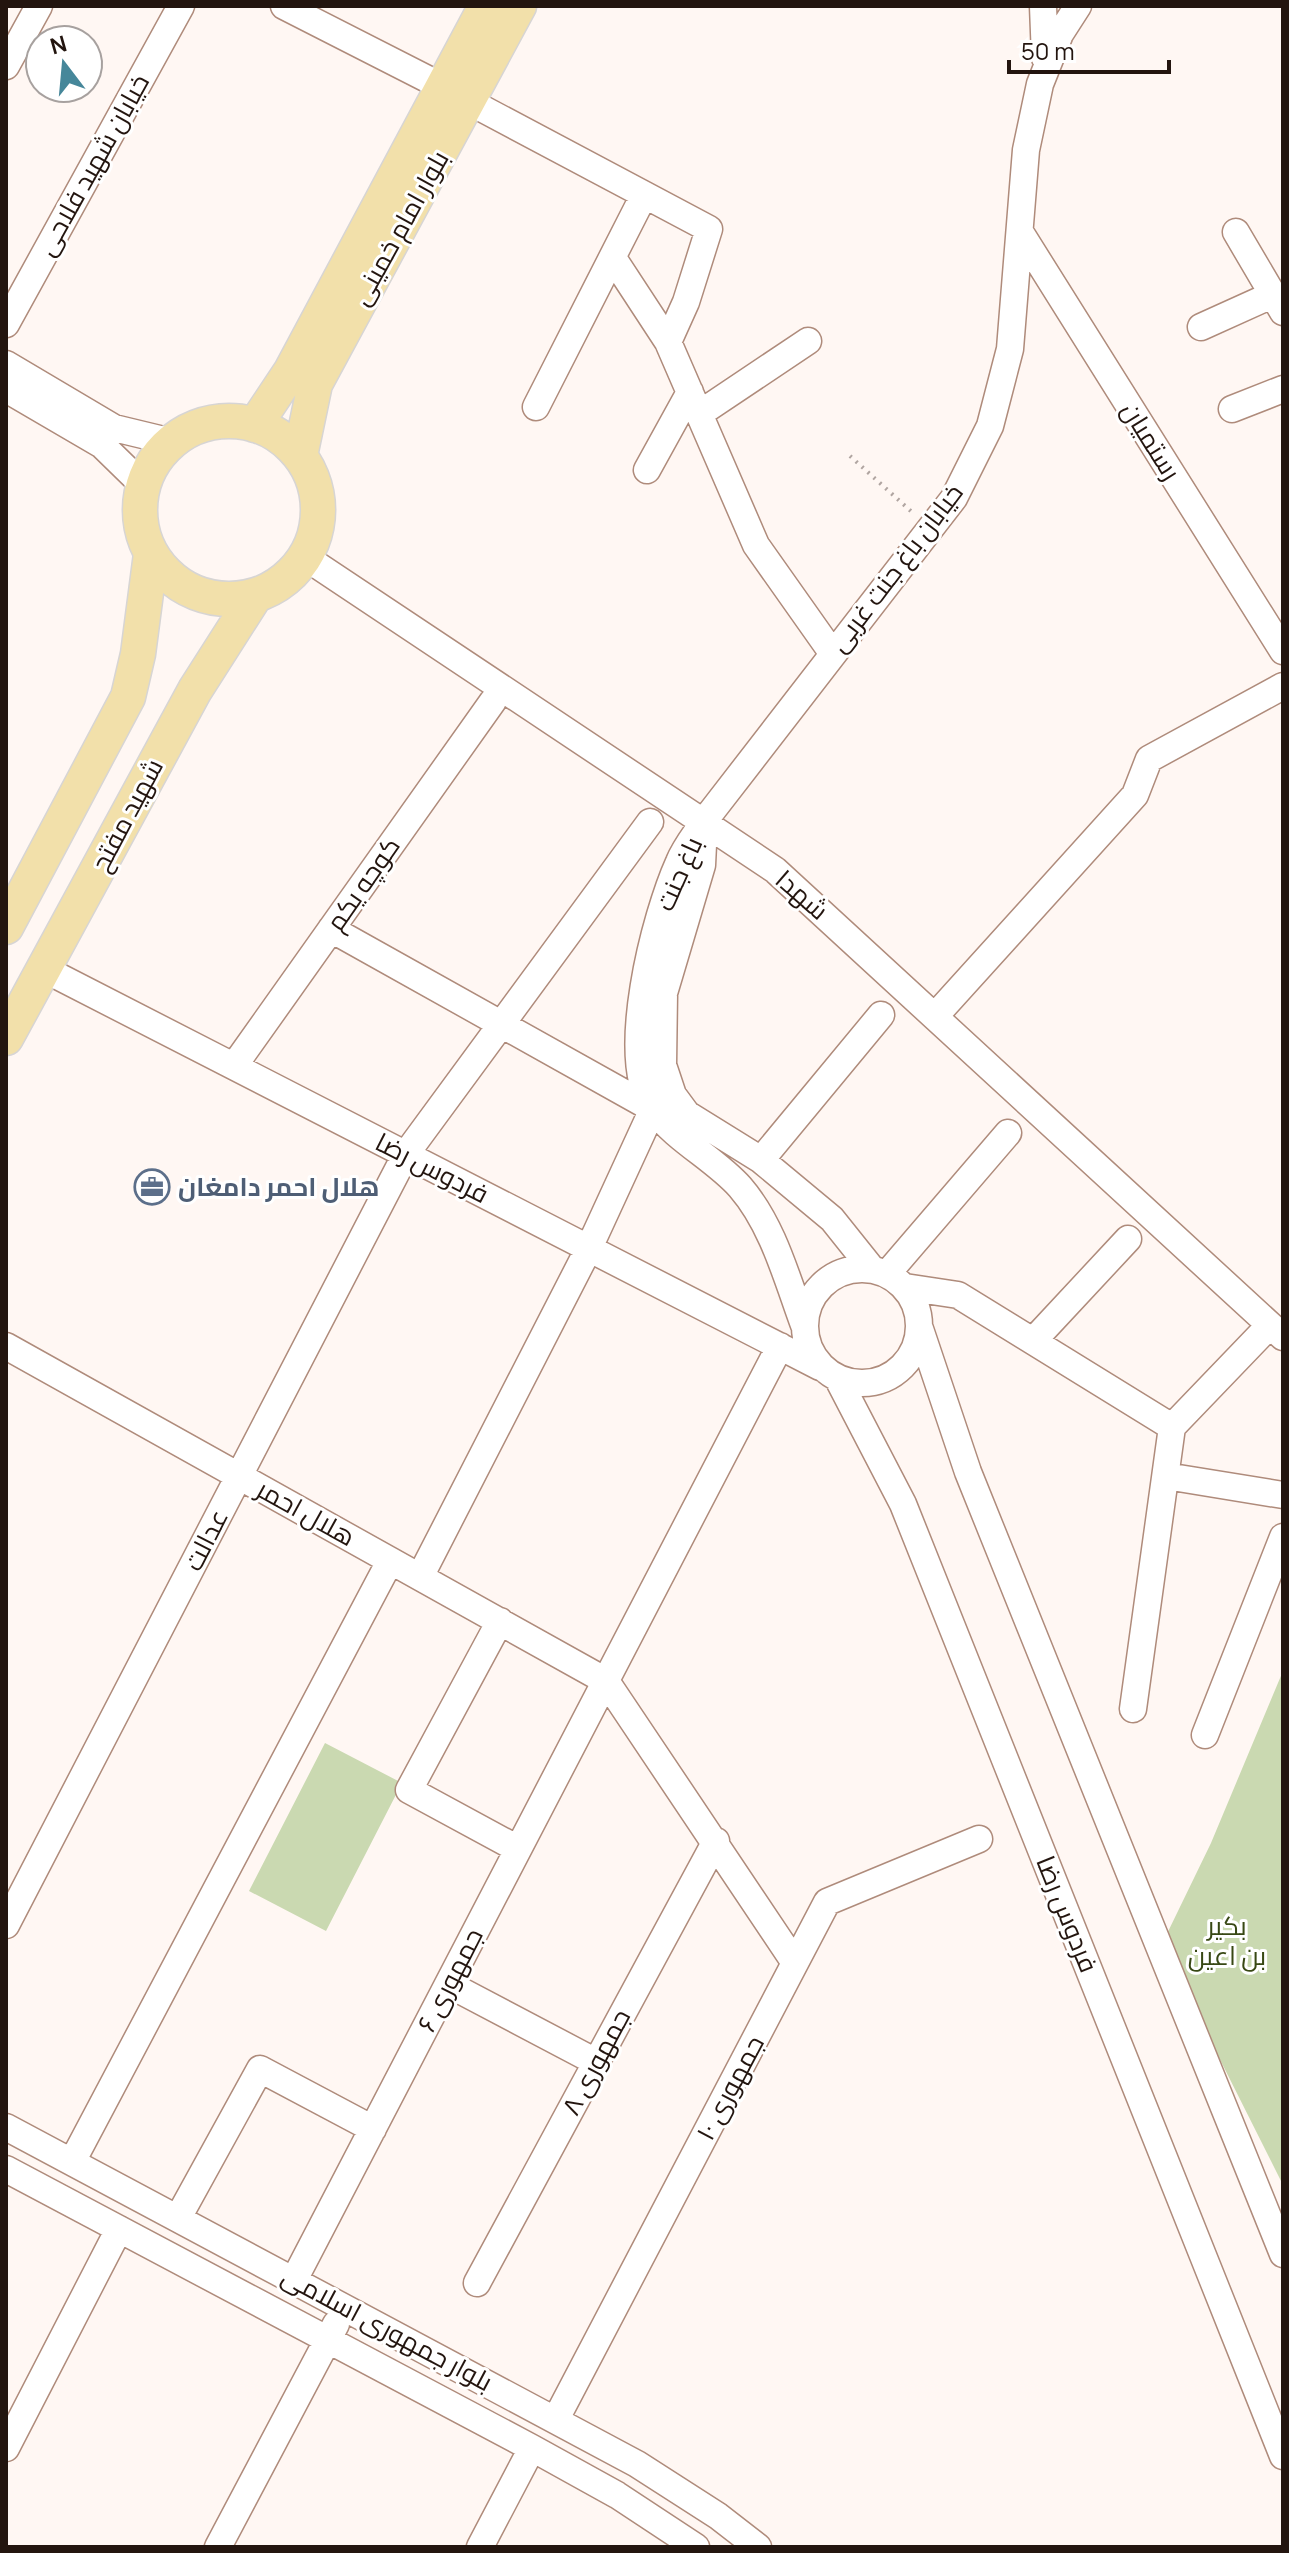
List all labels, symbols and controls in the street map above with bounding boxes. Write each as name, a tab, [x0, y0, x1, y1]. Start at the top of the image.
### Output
north arrow	[24, 24, 104, 104]
scale bar	[1009, 24, 1169, 74]
text: N	[47, 28, 70, 61]
text: 50 m	[1021, 34, 1075, 67]
street label: خیابان شهید فلاحی	[27, 67, 157, 262]
street label: بلوار امام خمینی	[342, 144, 457, 312]
street label: رستمیان	[1114, 394, 1190, 487]
street label: خیابان باغ جنت غربی	[820, 476, 971, 659]
street label: شهید مفتح	[81, 752, 171, 877]
street label: کوچه یکم	[317, 829, 408, 938]
street label: باغ جنت	[646, 831, 710, 916]
street label: شهدا	[768, 861, 837, 927]
street label: فردوس رضا	[370, 1123, 495, 1211]
office icon: هلال احمر دامغان	[133, 1168, 171, 1206]
place label: هلال احمر دامغان	[178, 1168, 379, 1204]
street label: هلال احمر	[249, 1469, 362, 1554]
street label: عدالت	[174, 1503, 236, 1577]
street label: فردوس رضا	[1028, 1850, 1108, 1977]
park label: بکیر بن اعین	[1188, 1907, 1266, 1973]
street label: جمهوری ۶	[408, 1921, 491, 2038]
street label: جمهوری ۸	[552, 2002, 638, 2121]
street label: جمهوری ۱۰	[686, 2029, 772, 2146]
street label: بلوار جمهوری اسلامی	[276, 2257, 499, 2399]

